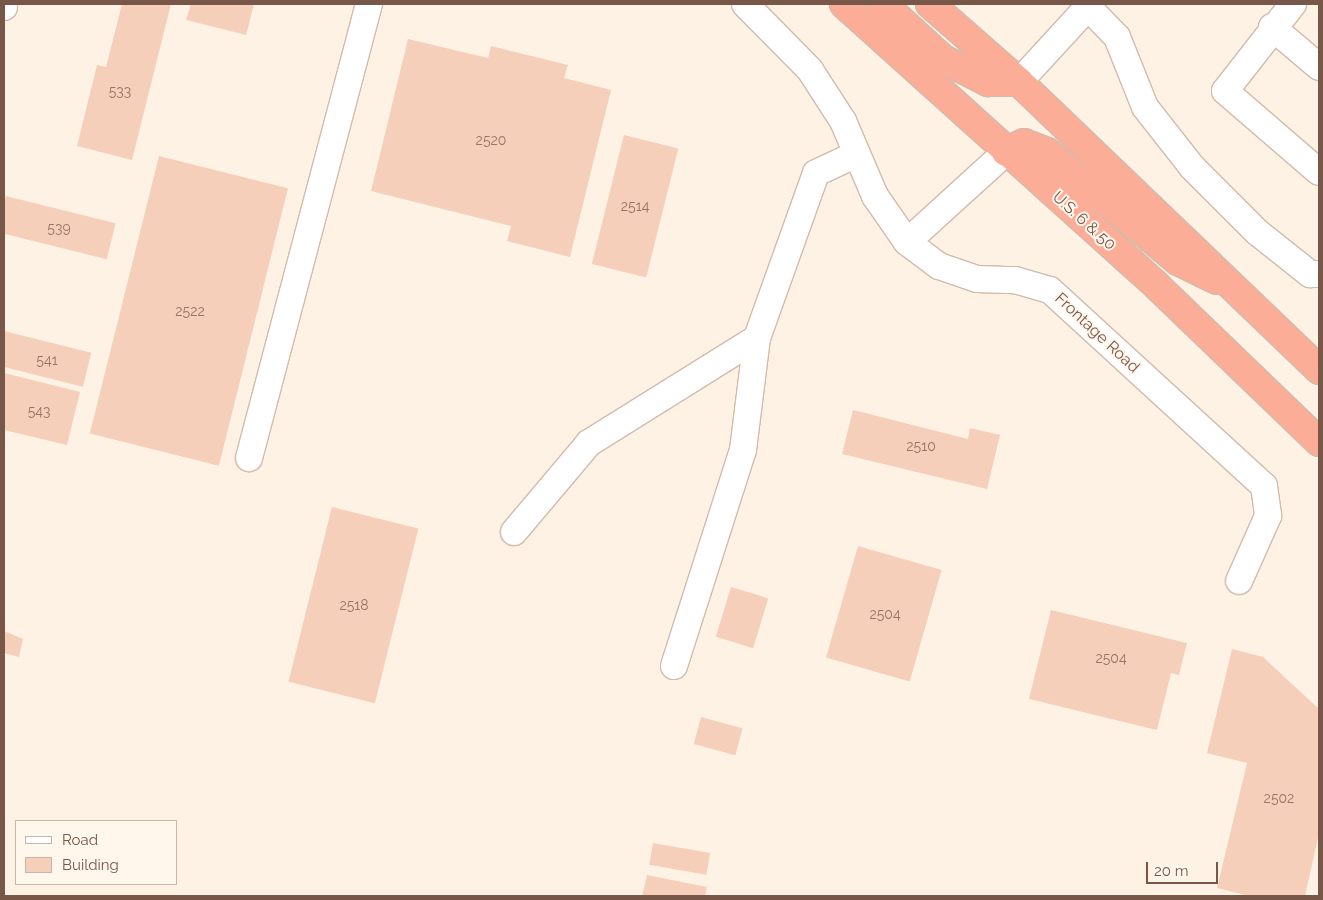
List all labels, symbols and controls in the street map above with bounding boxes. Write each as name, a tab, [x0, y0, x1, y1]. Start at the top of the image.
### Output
house number: 533	[109, 83, 131, 99]
house number: 2520	[476, 132, 506, 148]
street label: U.S. 6 & 50	[1048, 188, 1120, 254]
house number: 2514	[621, 198, 649, 214]
house number: 539	[47, 220, 71, 236]
street label: Frontage Road	[1051, 289, 1143, 377]
house number: 2522	[175, 303, 205, 319]
house number: 541	[36, 352, 58, 368]
house number: 543	[28, 403, 50, 419]
house number: 2510	[906, 438, 936, 454]
house number: 2518	[339, 597, 369, 613]
house number: 2504	[869, 606, 901, 622]
house number: 2504	[1095, 650, 1127, 666]
house number: 2502	[1264, 790, 1294, 806]
legend	[15, 820, 178, 885]
text: Road	[62, 831, 98, 849]
scale bar	[1148, 852, 1220, 884]
text: Building	[62, 856, 119, 874]
text: 20 m	[1154, 862, 1189, 880]

